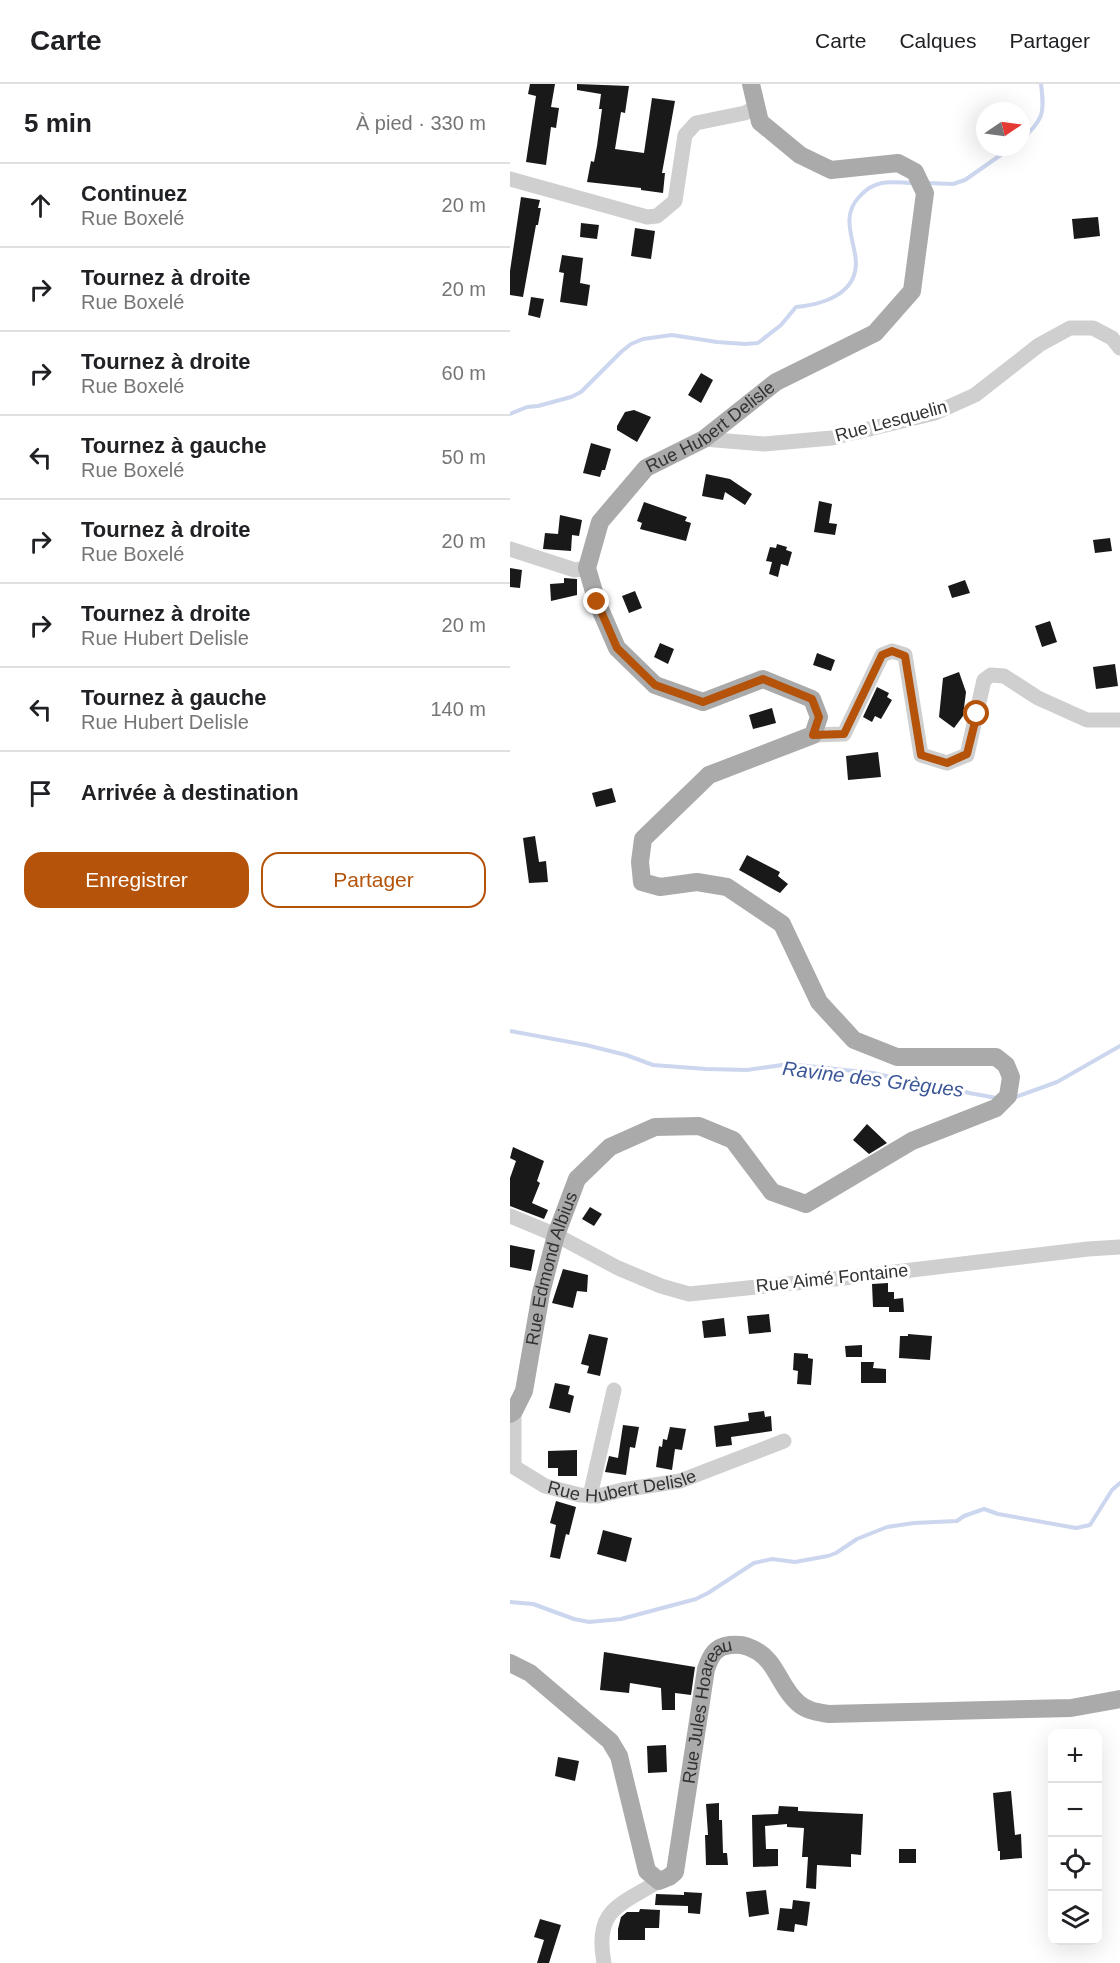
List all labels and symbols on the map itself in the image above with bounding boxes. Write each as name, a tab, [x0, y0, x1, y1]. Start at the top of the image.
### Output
north arrow	[976, 102, 1030, 156]
street label: Rue Hubert Delisle	[642, 377, 779, 477]
street label: Rue Lesquelin	[833, 396, 949, 446]
route end	[583, 588, 609, 614]
route start	[963, 700, 989, 726]
water label: Ravine des Grègues	[781, 1057, 965, 1101]
street label: Rue Edmond Albius	[522, 1189, 581, 1347]
street label: Rue Aimé Fontaine	[755, 1260, 909, 1296]
street label: Rue Hubert Delisle	[545, 1466, 699, 1506]
street label: Rue Jules Hoareau	[679, 1635, 734, 1785]

